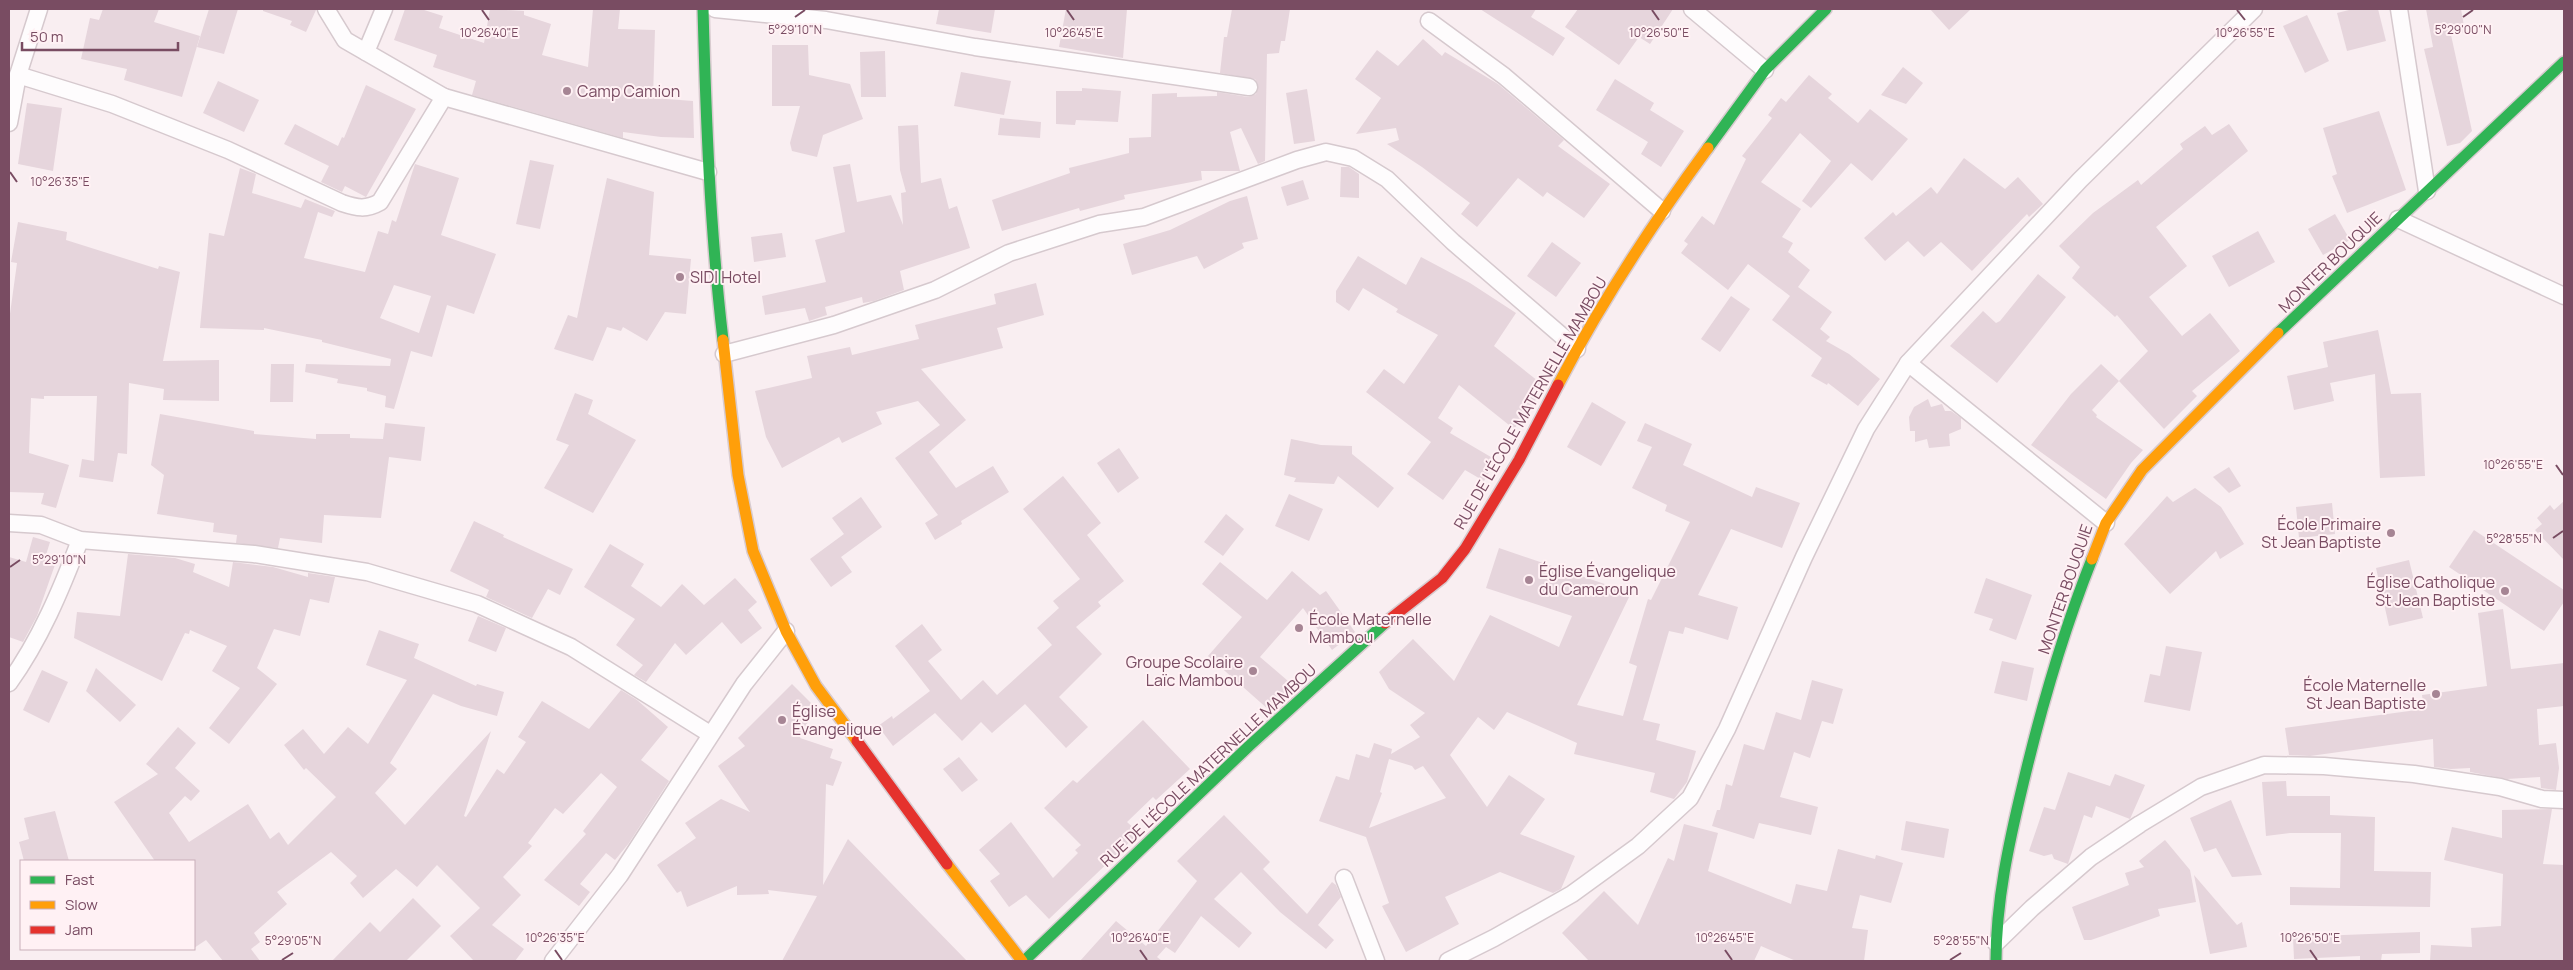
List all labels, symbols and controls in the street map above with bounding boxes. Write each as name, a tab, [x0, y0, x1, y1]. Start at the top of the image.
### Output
scale bar	[22, 20, 179, 52]
text: 5°29'10"N	[768, 21, 822, 38]
text: 5°29'00"N	[2435, 21, 2491, 38]
text: 10°26'40"E	[460, 24, 519, 41]
text: 10°26'45"E	[1045, 24, 1103, 41]
text: 10°26'50"E	[1629, 24, 1689, 41]
text: 10°26'55"E	[2215, 24, 2275, 41]
text: 50 m	[30, 26, 64, 47]
place label: Camp Camion	[577, 80, 680, 102]
marker: Camp Camion	[561, 85, 573, 97]
text: 10°26'35"E	[30, 173, 90, 190]
street label: MONTER BOUQUIE	[2273, 207, 2387, 317]
place label: SIDI Hotel	[690, 266, 761, 288]
marker: SIDI Hotel	[674, 271, 686, 283]
street label: RUE DE L'ÉCOLE MATERNELLE MAMBOU	[1448, 273, 1612, 533]
text: 10°26'55"E	[2483, 456, 2543, 473]
place label: École Primaire St Jean Baptiste	[2261, 513, 2381, 553]
street label: MONTER BOUQUIE	[2032, 521, 2098, 657]
marker: École Primaire St Jean Baptiste	[2385, 527, 2397, 539]
text: 5°28'55"N	[2486, 530, 2542, 547]
text: 5°29'10"N	[32, 551, 86, 568]
place label: Église Évangelique du Cameroun	[1539, 560, 1676, 600]
place label: Église Catholique St Jean Baptiste	[2366, 571, 2495, 611]
marker: Église Évangelique du Cameroun	[1523, 574, 1535, 586]
marker: Église Catholique St Jean Baptiste	[2499, 585, 2511, 597]
place label: École Maternelle Mambou	[1309, 608, 1432, 648]
marker: École Maternelle Mambou	[1293, 622, 1305, 634]
place label: Groupe Scolaire Laïc Mambou	[1126, 651, 1243, 691]
street label: RUE DE L'ÉCOLE MATERNELLE MAMBOU	[1095, 659, 1321, 871]
marker: Groupe Scolaire Laïc Mambou	[1247, 665, 1259, 677]
place label: École Maternelle St Jean Baptiste	[2303, 674, 2426, 714]
marker: École Maternelle St Jean Baptiste	[2430, 688, 2442, 700]
place label: Église Évangelique	[792, 700, 882, 740]
marker: Église Évangelique	[776, 714, 788, 726]
legend	[20, 860, 195, 950]
text: Fast	[65, 869, 94, 890]
text: Slow	[65, 894, 98, 915]
text: Jam	[65, 919, 93, 940]
text: 10°26'35"E	[525, 929, 585, 946]
text: 10°26'40"E	[1111, 929, 1170, 946]
text: 10°26'45"E	[1696, 929, 1754, 946]
text: 10°26'50"E	[2280, 929, 2340, 946]
text: 5°29'05"N	[265, 932, 321, 949]
text: 5°28'55"N	[1933, 932, 1989, 949]

